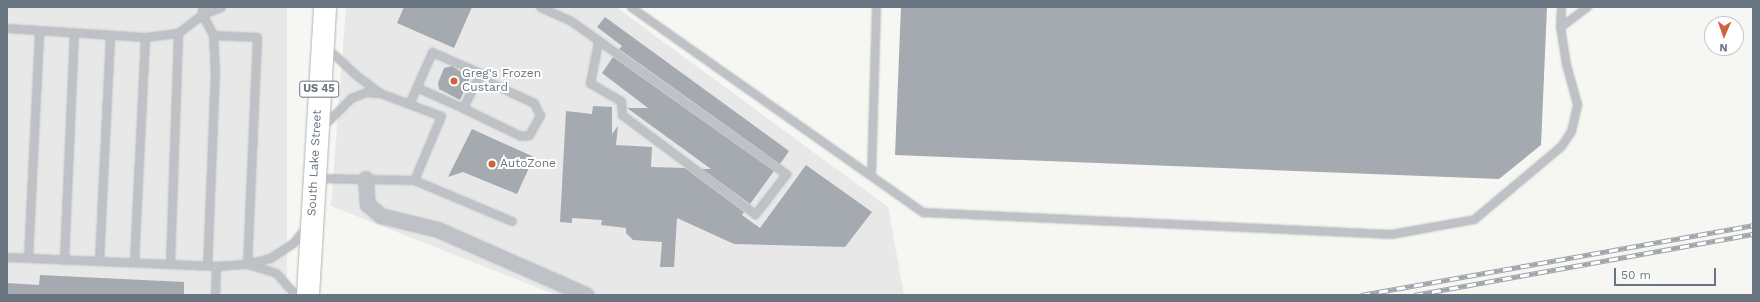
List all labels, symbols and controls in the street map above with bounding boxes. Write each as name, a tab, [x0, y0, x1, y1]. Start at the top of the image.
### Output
north arrow	[1704, 16, 1744, 56]
text: N	[1719, 41, 1728, 54]
place label: Greg's Frozen Custard	[462, 67, 541, 95]
marker: Greg's Frozen Custard	[449, 76, 459, 86]
road number: US 45	[299, 80, 339, 98]
street label: South Lake Street	[305, 109, 325, 217]
place label: AutoZone	[500, 157, 556, 171]
marker: AutoZone	[487, 159, 497, 169]
scale bar	[1616, 260, 1718, 286]
text: 50 m	[1621, 268, 1651, 282]

